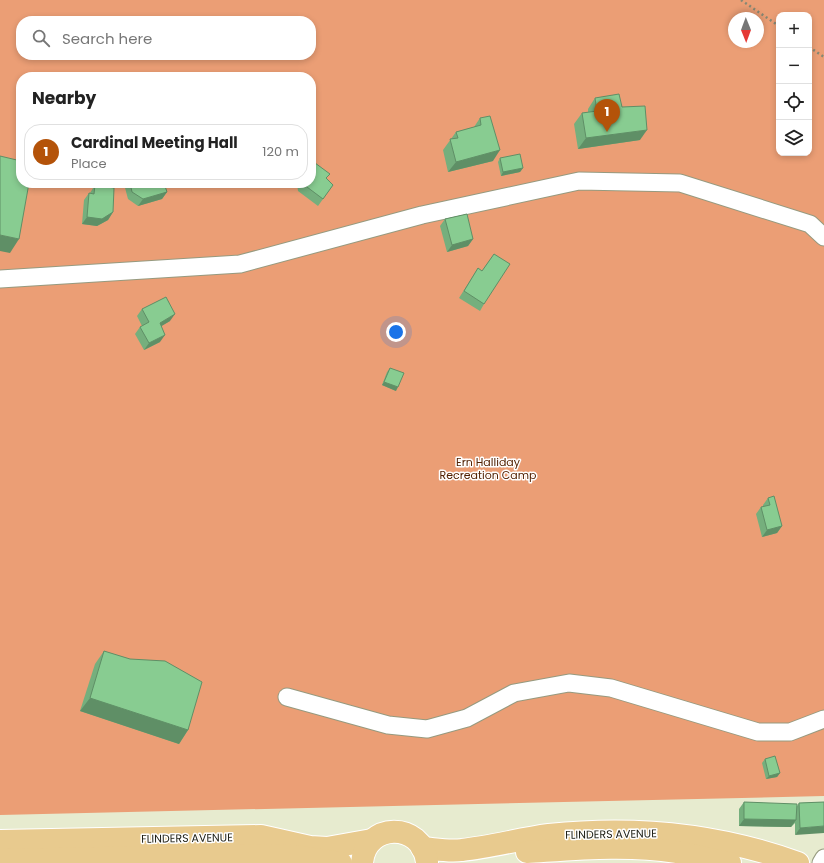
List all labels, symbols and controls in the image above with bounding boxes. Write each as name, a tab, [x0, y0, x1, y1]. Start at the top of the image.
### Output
north arrow	[728, 12, 764, 48]
map controls	[776, 12, 812, 156]
button: +	[776, 12, 812, 48]
search box	[16, 16, 316, 60]
icon: search	[30, 27, 52, 49]
text: Search here	[62, 28, 152, 49]
button: −	[776, 48, 812, 84]
button: locate	[776, 84, 812, 120]
text: Nearby	[32, 86, 96, 110]
pin: 1	[594, 99, 620, 132]
button: layers	[776, 120, 812, 156]
text: Cardinal Meeting Hall	[71, 132, 238, 153]
text: 1	[44, 142, 48, 161]
text: 120 m	[262, 142, 299, 161]
text: Place	[71, 154, 106, 173]
your location	[386, 322, 406, 342]
park label: Ern Halliday Recreation Camp	[440, 454, 536, 483]
street label: FLINDERS AVENUE	[565, 825, 657, 843]
street label: FLINDERS AVENUE	[141, 829, 233, 847]

